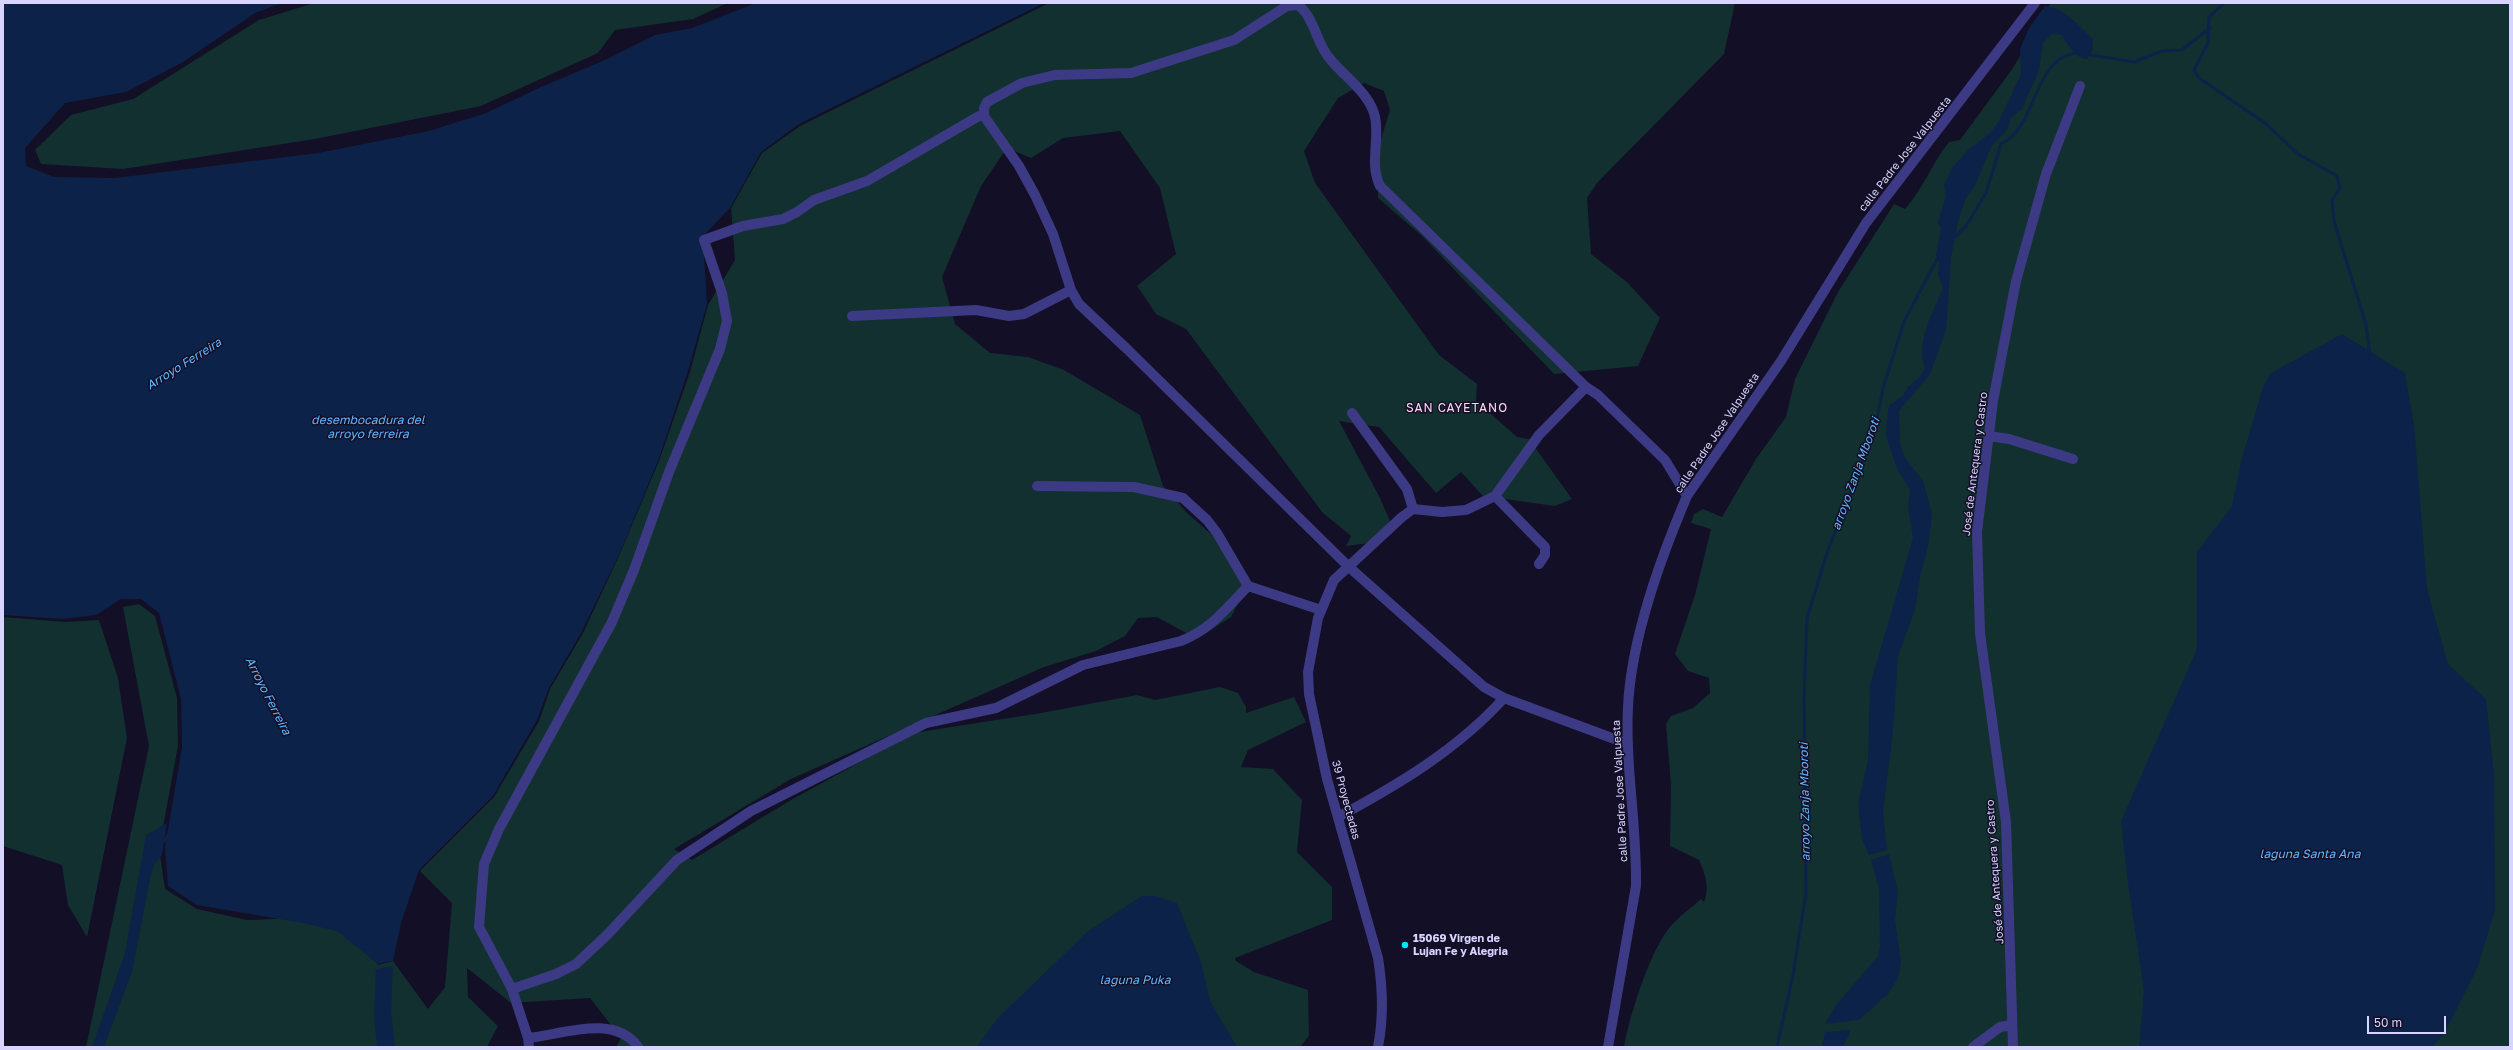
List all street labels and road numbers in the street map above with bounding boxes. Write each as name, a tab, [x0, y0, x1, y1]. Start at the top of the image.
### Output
street label: calle Padre Jose Valpuesta	[1856, 94, 1954, 214]
street label: calle Padre Jose Valpuesta	[1672, 370, 1762, 496]
street label: José de Antequera y Castro	[1960, 391, 1990, 537]
street label: calle Padre Jose Valpuesta	[1610, 720, 1630, 862]
street label: 39 Proyectadas	[1329, 759, 1363, 841]
street label: José de Antequera y Castro	[1983, 799, 2007, 945]

